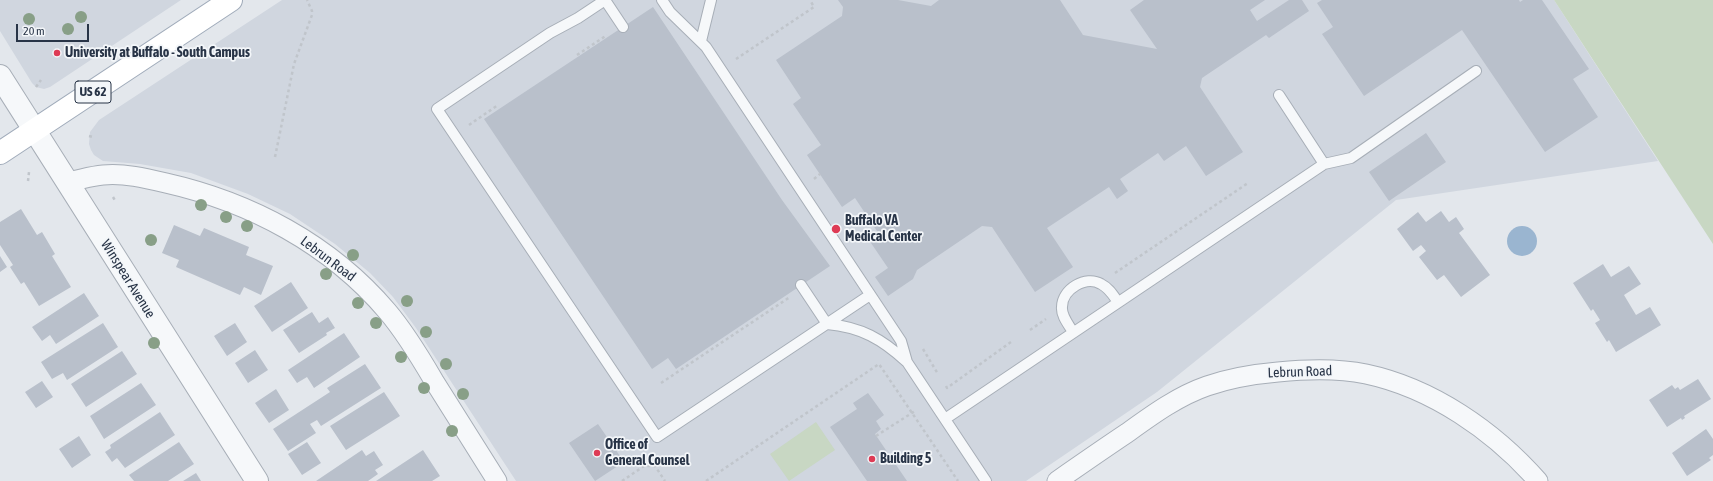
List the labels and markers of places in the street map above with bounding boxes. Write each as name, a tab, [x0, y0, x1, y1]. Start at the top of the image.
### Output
place label: University at Buffalo - South Campus	[65, 45, 250, 61]
marker: University at Buffalo - South Campus	[52, 48, 62, 58]
place label: Buffalo VA Medical Center	[845, 213, 922, 246]
marker: Buffalo VA Medical Center	[830, 223, 842, 235]
place label: Office of General Counsel	[605, 437, 689, 470]
marker: Office of General Counsel	[592, 448, 602, 458]
place label: Building 5	[880, 451, 931, 467]
marker: Building 5	[867, 454, 877, 464]

